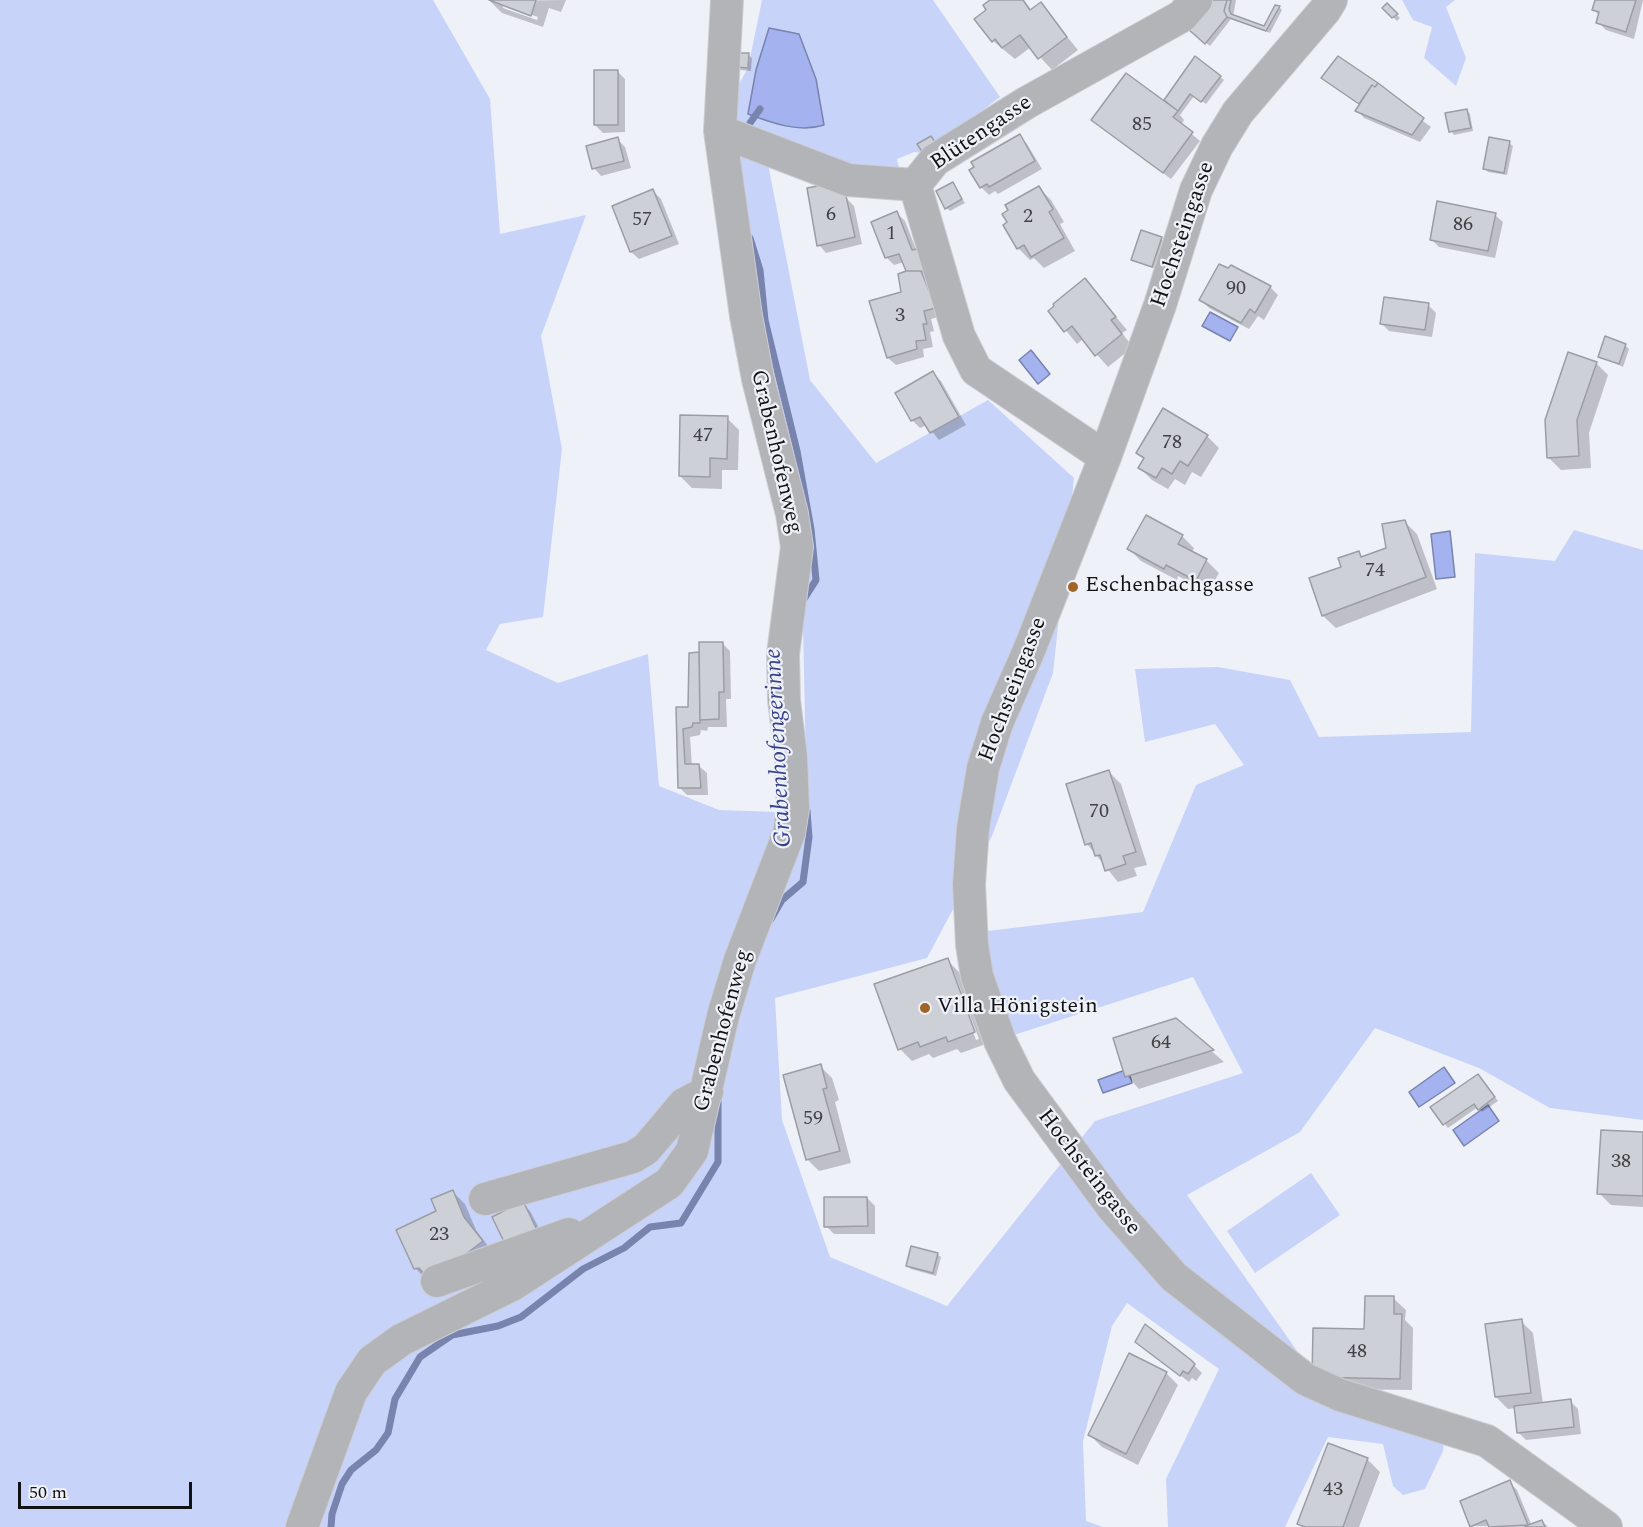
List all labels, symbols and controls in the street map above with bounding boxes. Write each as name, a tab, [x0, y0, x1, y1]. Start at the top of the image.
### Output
street label: Blütengasse	[926, 91, 1038, 177]
house number: 85	[1132, 114, 1152, 138]
street label: Hochsteingasse	[1147, 159, 1221, 311]
house number: 6	[826, 204, 836, 228]
house number: 2	[1023, 206, 1033, 230]
house number: 57	[632, 209, 652, 233]
house number: 86	[1453, 214, 1473, 238]
house number: 1	[886, 223, 896, 247]
house number: 90	[1226, 278, 1246, 302]
house number: 3	[895, 305, 905, 329]
street label: Grabenhofenweg	[743, 368, 807, 536]
house number: 47	[693, 425, 713, 449]
house number: 78	[1162, 432, 1182, 456]
house number: 74	[1365, 560, 1385, 584]
place label: Eschenbachgasse	[1085, 574, 1254, 600]
marker: Eschenbachgasse	[1066, 580, 1080, 594]
street label: Hochsteingasse	[974, 614, 1054, 766]
water label: Grabenhofengerinne	[760, 648, 800, 848]
house number: 70	[1089, 801, 1109, 825]
street label: Grabenhofenweg	[690, 947, 758, 1115]
place label: Villa Hönigstein	[937, 995, 1098, 1021]
marker: Villa Hönigstein	[918, 1001, 932, 1015]
house number: 64	[1151, 1032, 1171, 1056]
street label: Hochsteingasse	[1031, 1105, 1145, 1241]
house number: 59	[803, 1108, 823, 1132]
house number: 38	[1611, 1151, 1631, 1175]
house number: 23	[429, 1224, 449, 1248]
house number: 48	[1347, 1341, 1367, 1365]
scale bar	[21, 1470, 195, 1508]
text: 50 m	[29, 1479, 67, 1506]
house number: 43	[1323, 1479, 1343, 1503]

